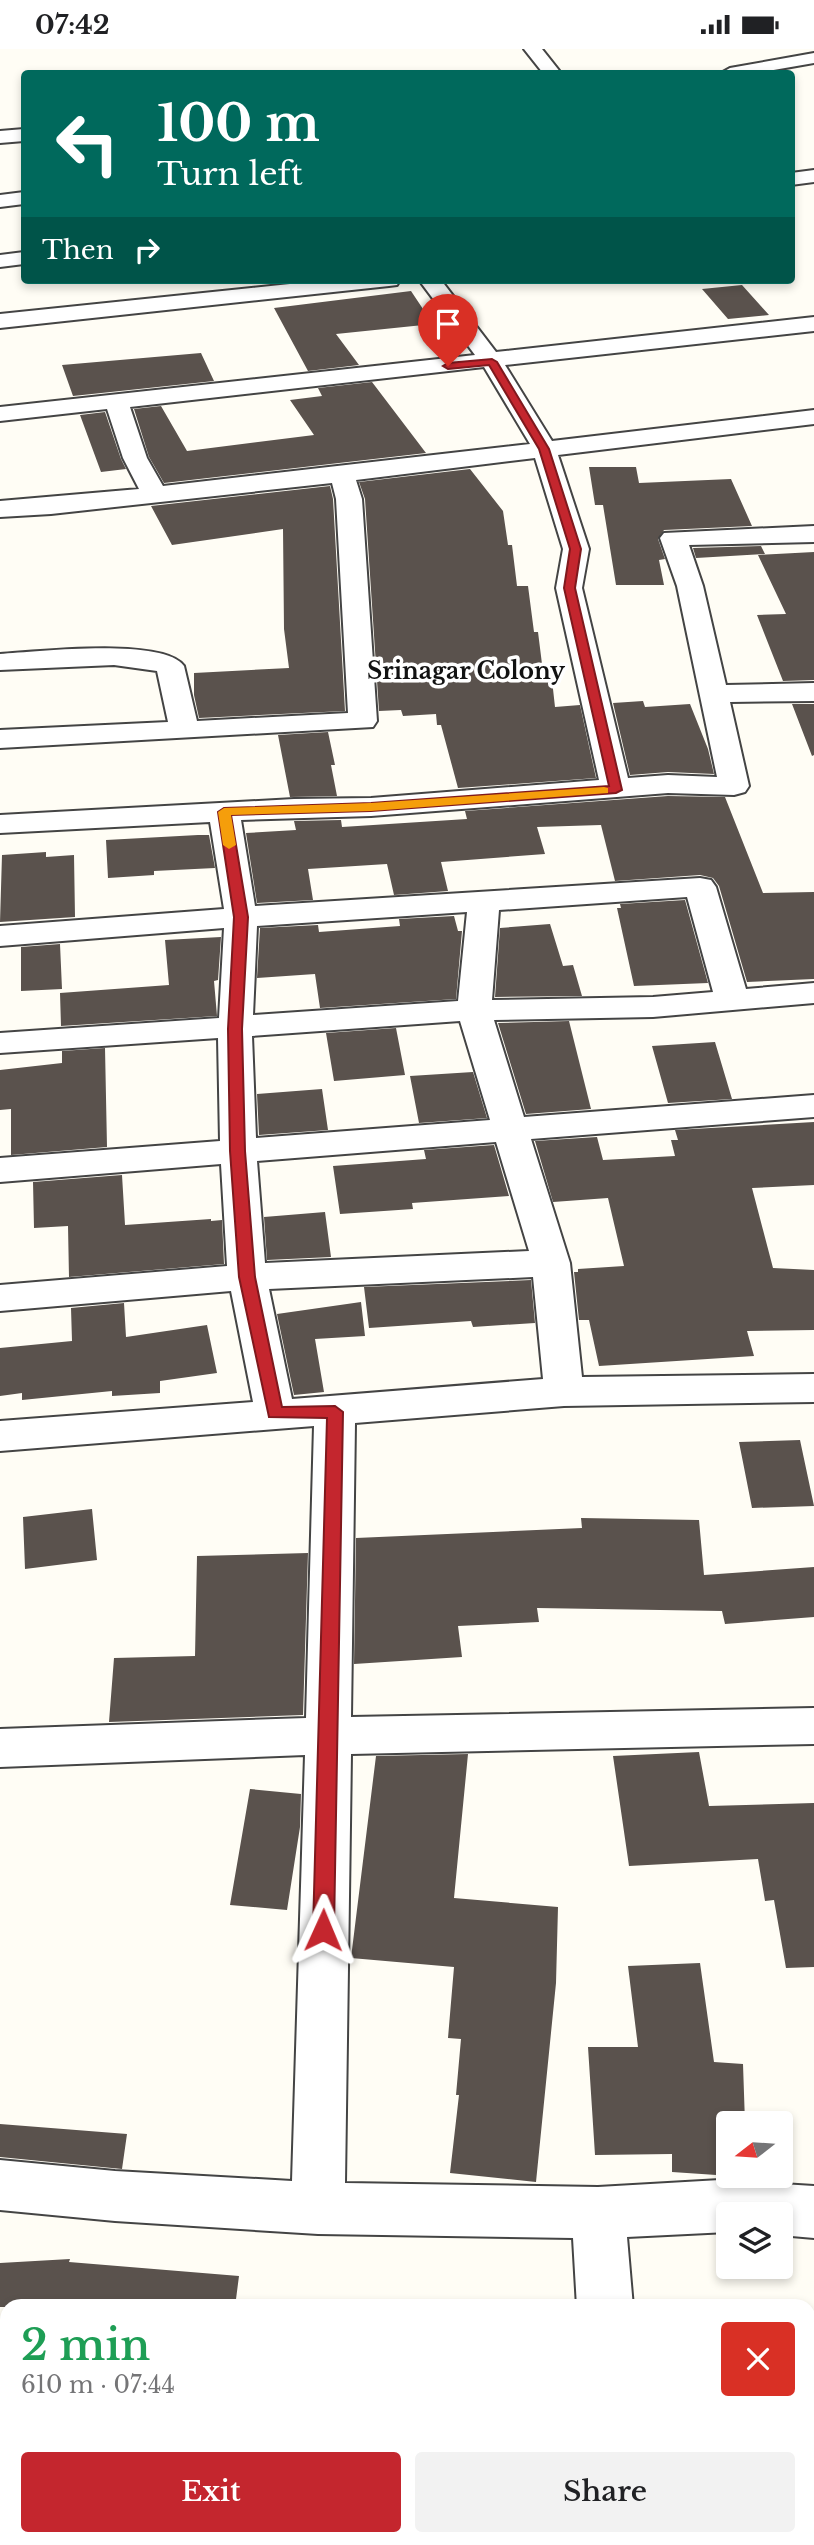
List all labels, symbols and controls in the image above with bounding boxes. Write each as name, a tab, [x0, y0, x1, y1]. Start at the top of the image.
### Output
text: 07:42	[35, 9, 110, 41]
text: 100 m	[157, 93, 320, 154]
icon: left	[42, 98, 133, 189]
text: Turn left	[157, 154, 303, 194]
icon: right	[128, 231, 166, 269]
text: Then	[42, 234, 114, 266]
pin	[418, 294, 478, 366]
icon: arrive	[429, 305, 467, 343]
district label: Srinagar Colony	[367, 657, 566, 685]
position arrow	[286, 1893, 360, 1967]
north arrow	[716, 2111, 793, 2187]
map controls	[716, 2111, 793, 2279]
button: layers	[716, 2202, 793, 2279]
text: 2 min	[21, 2319, 150, 2371]
button: close	[721, 2322, 795, 2396]
text: 610 m · 07:44	[21, 2371, 175, 2399]
button: Exit	[21, 2452, 401, 2532]
button: Share	[415, 2452, 795, 2532]

